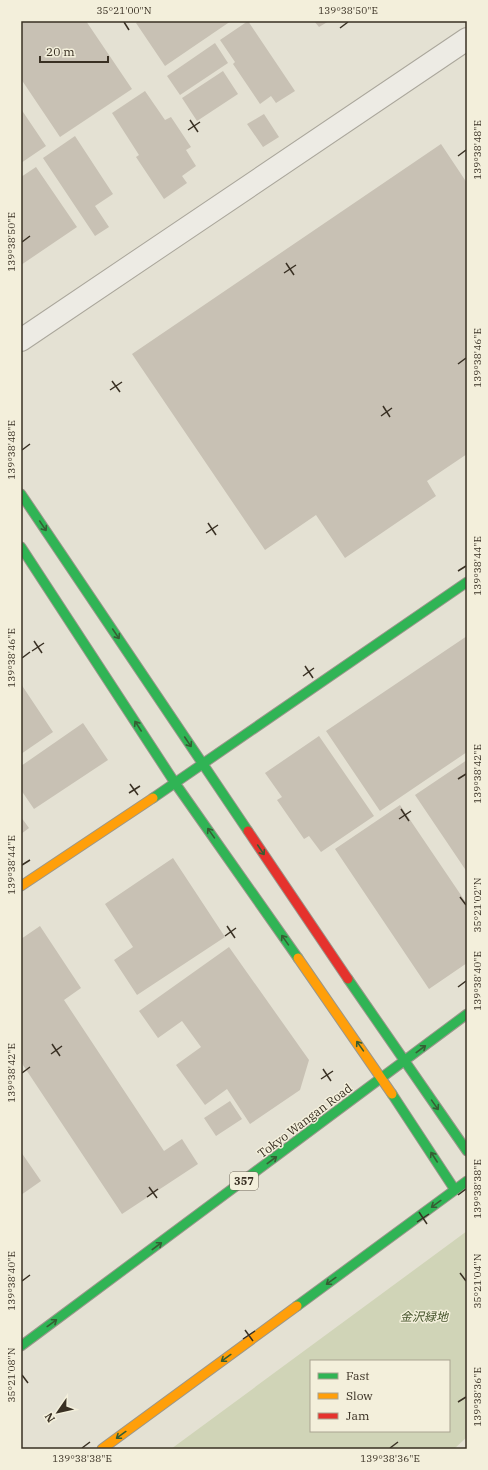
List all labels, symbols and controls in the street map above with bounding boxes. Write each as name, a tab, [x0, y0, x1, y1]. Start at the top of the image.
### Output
text: 35°21'00"N	[97, 4, 152, 17]
text: 139°38'50"E	[318, 4, 378, 17]
scale bar	[40, 38, 108, 64]
text: 20 m	[46, 44, 75, 59]
text: 139°38'48"E	[471, 120, 484, 180]
text: 139°38'50"E	[5, 212, 18, 272]
text: 139°38'46"E	[471, 328, 484, 388]
text: 139°38'48"E	[5, 420, 18, 480]
one-way arrow	[39, 521, 47, 532]
text: 139°38'44"E	[471, 536, 484, 596]
text: 139°38'46"E	[5, 628, 18, 688]
one-way arrow	[112, 628, 120, 639]
one-way arrow	[134, 721, 142, 732]
one-way arrow	[185, 736, 193, 748]
text: 139°38'42"E	[471, 744, 484, 804]
one-way arrow	[207, 828, 215, 839]
text: 139°38'44"E	[5, 835, 18, 895]
one-way arrow	[257, 844, 265, 855]
text: 35°21'02"N	[471, 877, 484, 933]
one-way arrow	[281, 934, 290, 945]
text: 139°38'40"E	[471, 951, 484, 1011]
one-way arrow	[356, 1041, 364, 1052]
text: 139°38'42"E	[5, 1043, 18, 1103]
one-way arrow	[416, 1044, 427, 1053]
street label: Tokyo Wangan Road	[255, 1080, 355, 1161]
one-way arrow	[430, 1099, 439, 1110]
one-way arrow	[430, 1152, 438, 1163]
one-way arrow	[267, 1156, 278, 1164]
text: 139°38'38"E	[471, 1159, 484, 1219]
road number: 357	[230, 1172, 258, 1190]
one-way arrow	[430, 1200, 441, 1208]
one-way arrow	[151, 1242, 162, 1250]
text: 139°38'40"E	[5, 1251, 18, 1311]
text: 35°21'04"N	[471, 1253, 484, 1309]
one-way arrow	[325, 1277, 336, 1285]
park label: 金沢緑地	[400, 1309, 450, 1324]
one-way arrow	[47, 1319, 58, 1327]
text: 35°21'08"N	[5, 1347, 18, 1403]
one-way arrow	[221, 1354, 232, 1362]
legend	[310, 1360, 450, 1432]
text: 139°38'36"E	[471, 1367, 484, 1427]
text: Fast	[346, 1368, 370, 1383]
text: Slow	[346, 1388, 373, 1403]
north arrow	[38, 1392, 78, 1432]
text: Jam	[346, 1408, 370, 1423]
text: N	[41, 1410, 58, 1425]
one-way arrow	[116, 1431, 127, 1439]
text: 139°38'38"E	[52, 1452, 112, 1465]
text: 139°38'36"E	[360, 1452, 420, 1465]

